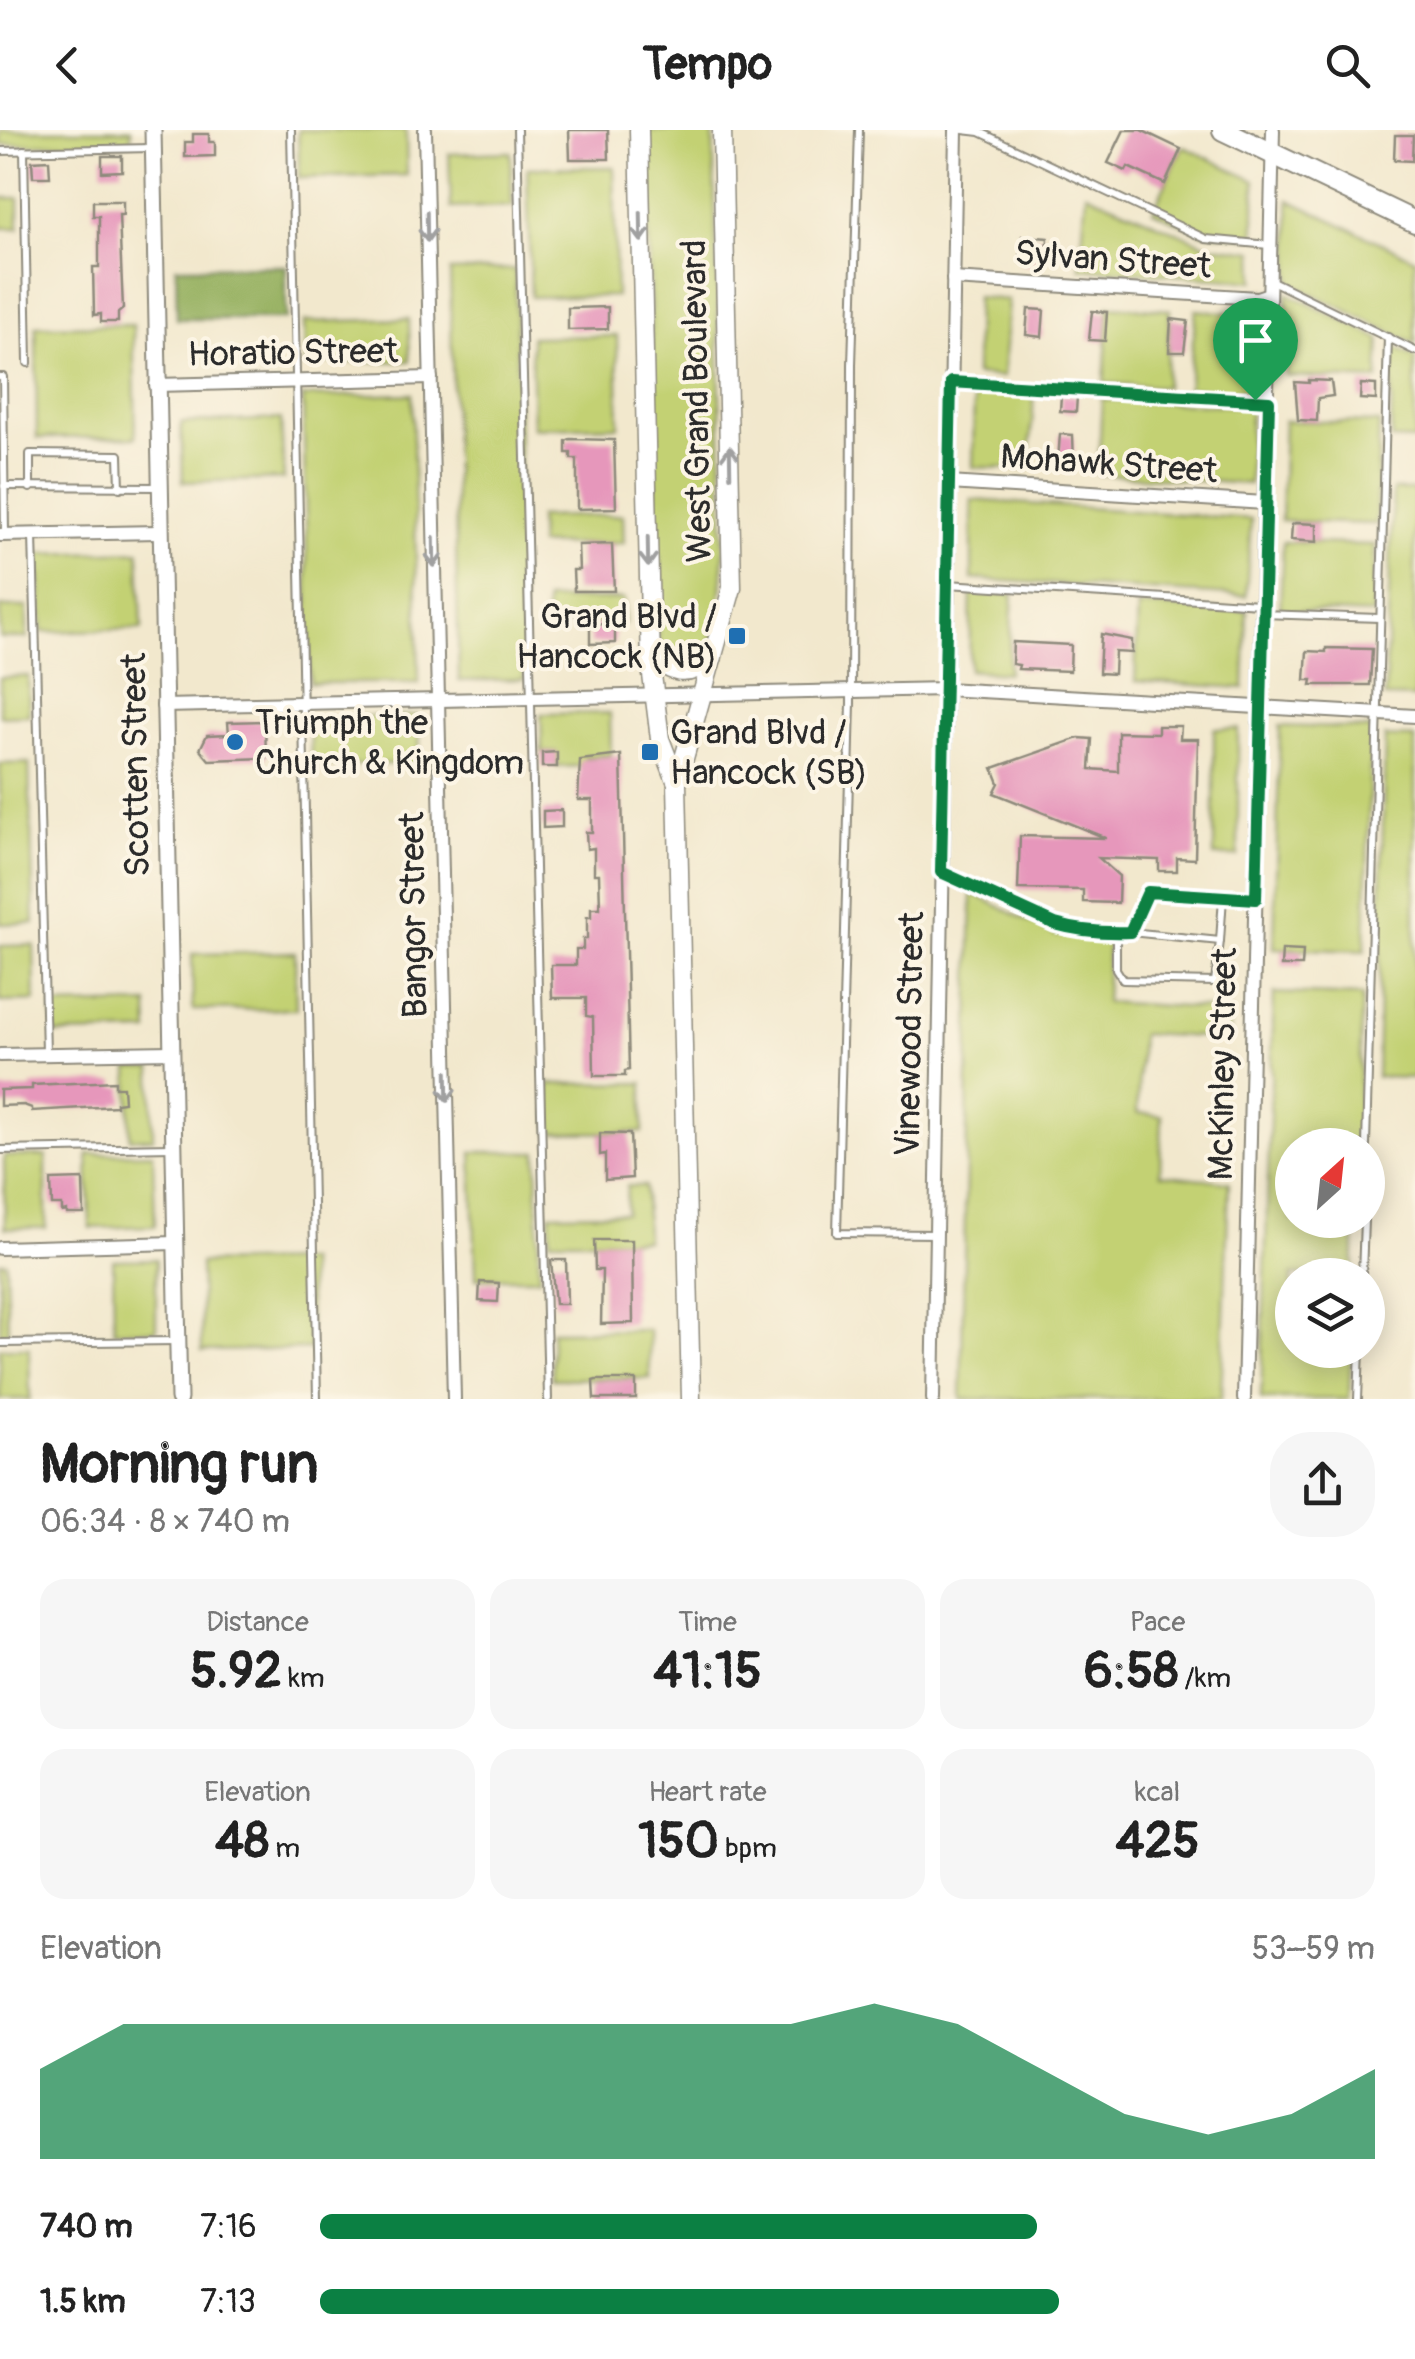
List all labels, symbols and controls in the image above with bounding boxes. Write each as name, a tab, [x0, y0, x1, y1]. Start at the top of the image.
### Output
text: Tempo	[643, 37, 772, 93]
icon: back	[40, 38, 95, 93]
icon: search	[1320, 38, 1375, 93]
one-way arrow	[418, 211, 437, 243]
one-way arrow	[632, 211, 651, 243]
street label: Sylvan Street	[1013, 231, 1214, 289]
street label: West Grand Boulevard	[672, 239, 722, 563]
pin	[1213, 298, 1298, 401]
icon: arrive	[1228, 313, 1283, 368]
street label: Horatio Street	[187, 329, 399, 377]
street label: Mohawk Street	[999, 434, 1220, 494]
one-way arrow	[720, 445, 739, 477]
one-way arrow	[425, 536, 444, 568]
one-way arrow	[639, 536, 658, 568]
place label: Grand Blvd / Hancock (NB)	[516, 595, 717, 679]
marker: Grand Blvd / Hancock (NB)	[726, 625, 748, 647]
street label: Scotten Street	[112, 652, 160, 877]
place label: Triumph the Church & Kingdom	[255, 701, 524, 785]
place label: Grand Blvd / Hancock (SB)	[670, 711, 867, 795]
marker: Triumph the Church & Kingdom	[224, 731, 246, 753]
marker: Grand Blvd / Hancock (SB)	[639, 741, 661, 763]
street label: Bangor Street	[390, 811, 438, 1018]
street label: Vinewood Street	[886, 910, 934, 1157]
street label: McKinley Street	[1199, 946, 1247, 1181]
one-way arrow	[437, 1071, 456, 1103]
north arrow	[1275, 1128, 1385, 1238]
map controls	[1275, 1128, 1385, 1368]
button: layers	[1275, 1258, 1385, 1368]
text: Morning run	[40, 1430, 318, 1499]
button: share	[1270, 1432, 1375, 1537]
text: 06:34 · 8 × 740 m	[40, 1502, 290, 1542]
text: Distance	[206, 1605, 309, 1640]
text: Time	[678, 1605, 737, 1640]
text: Pace	[1130, 1605, 1185, 1640]
text: 5.92	[190, 1640, 282, 1703]
text: 41:15	[653, 1640, 762, 1703]
text: 6:58	[1084, 1640, 1179, 1703]
text: km	[282, 1661, 325, 1696]
text: /km	[1179, 1661, 1231, 1696]
text: Elevation	[204, 1775, 311, 1810]
text: Heart rate	[648, 1775, 767, 1810]
text: kcal	[1135, 1775, 1180, 1810]
text: 48	[215, 1810, 269, 1873]
text: 150	[638, 1810, 719, 1873]
text: 425	[1115, 1810, 1200, 1873]
text: m	[269, 1831, 300, 1866]
text: bpm	[719, 1831, 777, 1866]
text: Elevation	[40, 1929, 162, 1969]
text: 53–59 m	[1252, 1929, 1375, 1969]
text: 740 m	[40, 2207, 133, 2247]
text: 7:16	[200, 2207, 257, 2247]
text: 1.5 km	[40, 2282, 126, 2322]
text: 7:13	[200, 2282, 256, 2322]

